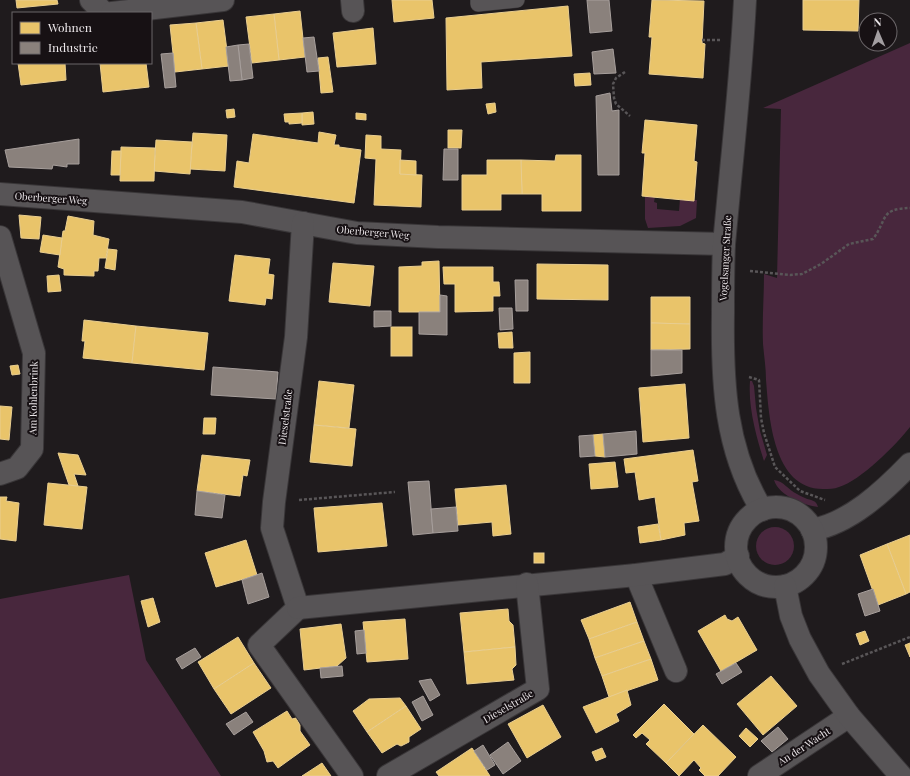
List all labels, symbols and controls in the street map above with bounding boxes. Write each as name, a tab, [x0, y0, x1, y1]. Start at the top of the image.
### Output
legend	[12, 12, 152, 64]
north arrow	[858, 12, 898, 52]
text: N	[873, 14, 882, 29]
text: Wohnen	[47, 19, 92, 35]
text: Industrie	[48, 39, 98, 55]
street label: Oberberger Weg	[14, 188, 89, 208]
street label: Vogelsanger Straße	[716, 215, 734, 302]
street label: Oberberger Weg	[336, 222, 411, 242]
street label: Am Kohlenbrink	[25, 361, 41, 436]
street label: Dieselstraße	[275, 388, 295, 446]
street label: Dieselstraße	[480, 686, 536, 726]
street label: An der Wacht	[774, 724, 833, 769]

